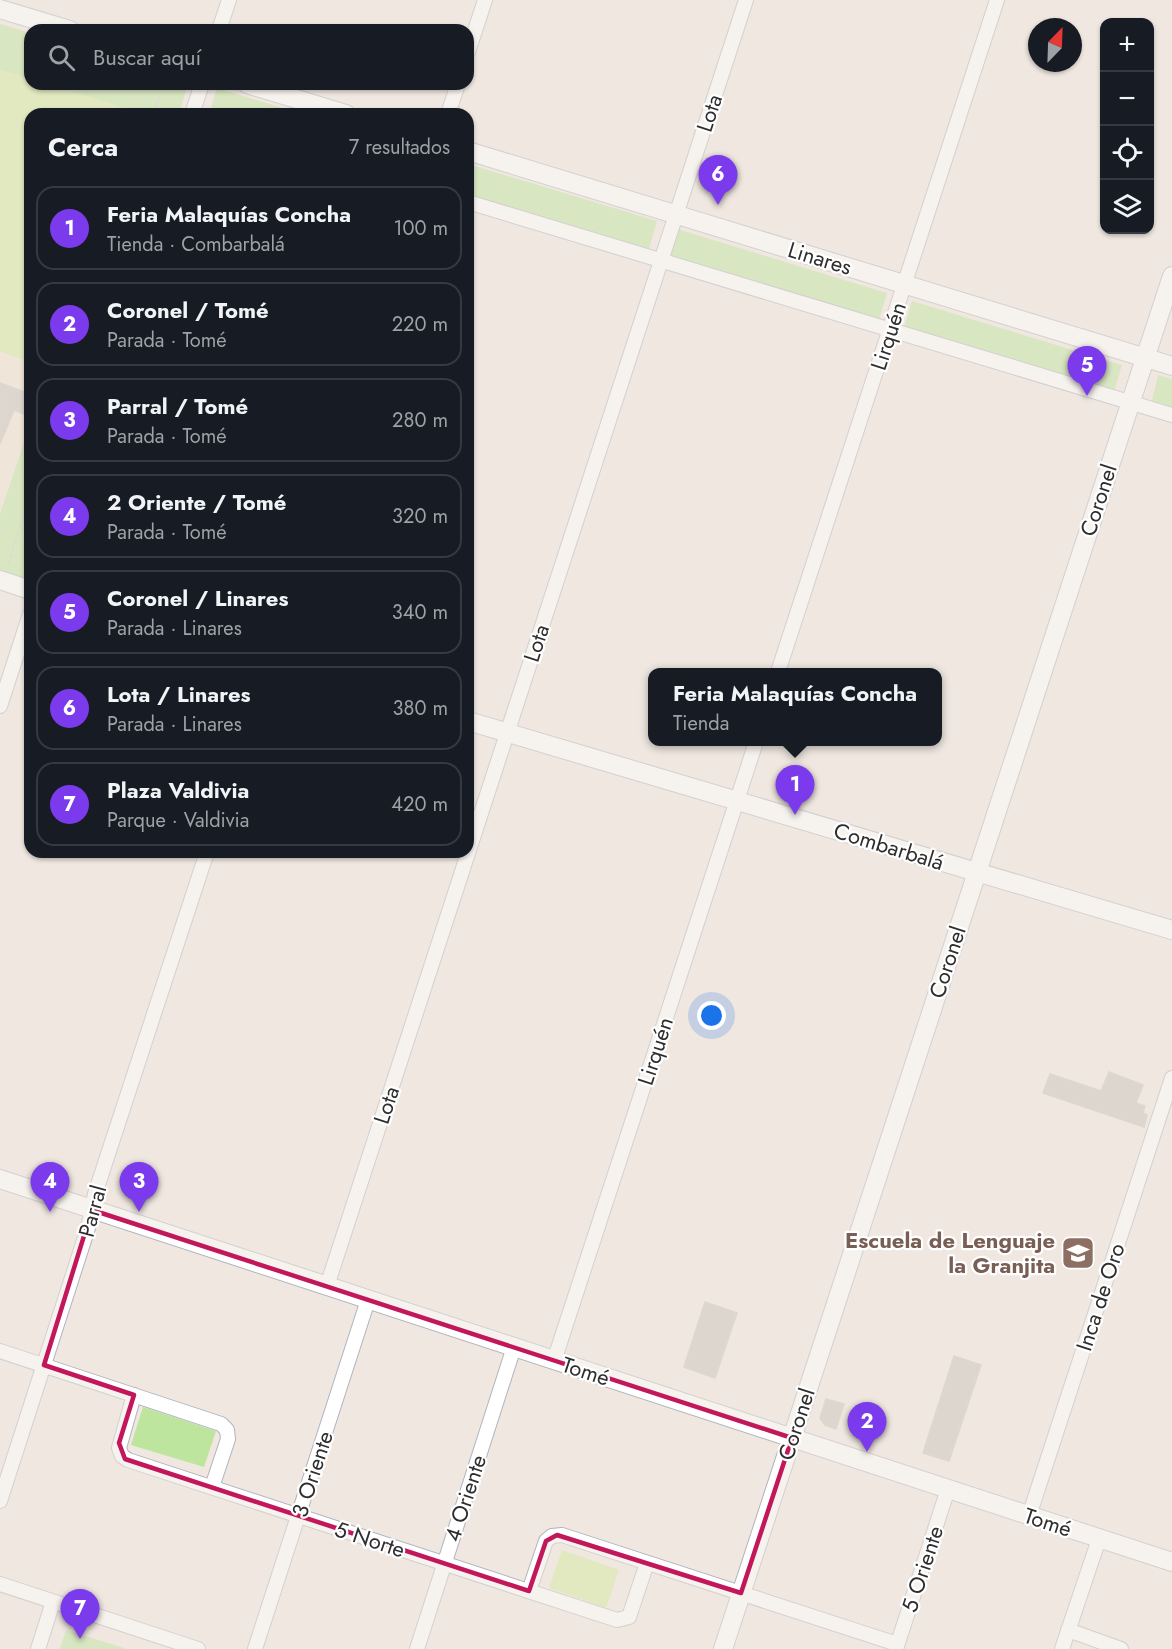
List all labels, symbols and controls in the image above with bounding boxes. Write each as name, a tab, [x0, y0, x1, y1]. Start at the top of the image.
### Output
north arrow	[1028, 18, 1082, 72]
map controls	[1100, 18, 1154, 234]
button: +	[1100, 18, 1154, 72]
search box	[24, 24, 474, 90]
icon: search	[45, 41, 78, 74]
text: Buscar aquí	[93, 41, 201, 73]
button: −	[1100, 72, 1154, 126]
street label: Lota	[688, 90, 730, 136]
button: locate	[1100, 126, 1154, 180]
text: Cerca	[48, 128, 118, 166]
text: 7 resultados	[349, 133, 450, 162]
pin: 6	[698, 156, 738, 205]
button: layers	[1100, 180, 1154, 234]
text: Feria Malaquías Concha	[107, 198, 351, 230]
text: 1	[64, 214, 75, 243]
text: 100 m	[393, 214, 448, 243]
text: Tienda · Combarbalá	[107, 230, 285, 259]
street label: Linares	[784, 233, 856, 283]
text: Coronel / Tomé	[107, 294, 269, 326]
street label: Lirquén	[862, 298, 914, 374]
text: 2	[63, 310, 76, 339]
text: 220 m	[392, 310, 448, 339]
text: Parada · Tomé	[107, 326, 227, 355]
pin: 5	[1068, 346, 1106, 396]
text: Parral / Tomé	[107, 390, 248, 422]
text: 3	[63, 406, 76, 435]
text: 280 m	[392, 406, 448, 435]
text: Parada · Tomé	[107, 422, 227, 451]
street label: Coronel	[1071, 460, 1125, 540]
text: 2 Oriente / Tomé	[107, 486, 286, 518]
text: 4	[63, 502, 76, 531]
text: 320 m	[392, 502, 448, 531]
text: Parada · Tomé	[107, 518, 227, 547]
text: Coronel / Linares	[107, 582, 288, 614]
text: 5	[63, 598, 76, 627]
text: 340 m	[392, 598, 448, 627]
text: Parada · Linares	[107, 614, 242, 643]
street label: Lota	[515, 620, 557, 666]
popup	[648, 668, 942, 746]
text: Feria Malaquías Concha	[673, 677, 917, 709]
text: Lota / Linares	[107, 678, 251, 710]
text: 6	[63, 694, 76, 723]
text: 380 m	[393, 694, 448, 723]
text: Tienda	[673, 709, 729, 738]
text: Parada · Linares	[107, 710, 242, 739]
pin: 1	[776, 766, 814, 815]
text: Plaza Valdivia	[107, 774, 249, 806]
text: 7	[63, 790, 76, 819]
text: 420 m	[391, 790, 448, 819]
text: Parque · Valdivia	[107, 806, 249, 835]
street label: Combarbalá	[830, 814, 948, 878]
street label: Coronel	[920, 922, 974, 1002]
your location	[697, 1001, 726, 1030]
street label: Lirquén	[629, 1013, 681, 1089]
street label: Lota	[365, 1082, 407, 1128]
pin: 4	[31, 1162, 70, 1212]
pin: 3	[120, 1162, 158, 1212]
street label: Parral	[70, 1181, 114, 1241]
place label: Escuela de Lenguaje la Granjita	[845, 1224, 1055, 1281]
school or university icon: Escuela de Lenguaje la Granjita	[1060, 1235, 1096, 1271]
street label: Inca de Oro	[1068, 1239, 1132, 1355]
street label: Tomé	[558, 1348, 614, 1394]
street label: Coronel	[769, 1384, 823, 1464]
pin: 2	[848, 1402, 886, 1452]
street label: 3 Oriente	[283, 1427, 341, 1521]
street label: 4 Oriente	[436, 1450, 494, 1546]
street label: Tomé	[1020, 1499, 1076, 1545]
street label: 5 Norte	[331, 1513, 409, 1565]
street label: 5 Oriente	[893, 1522, 951, 1616]
pin: 7	[60, 1590, 100, 1639]

